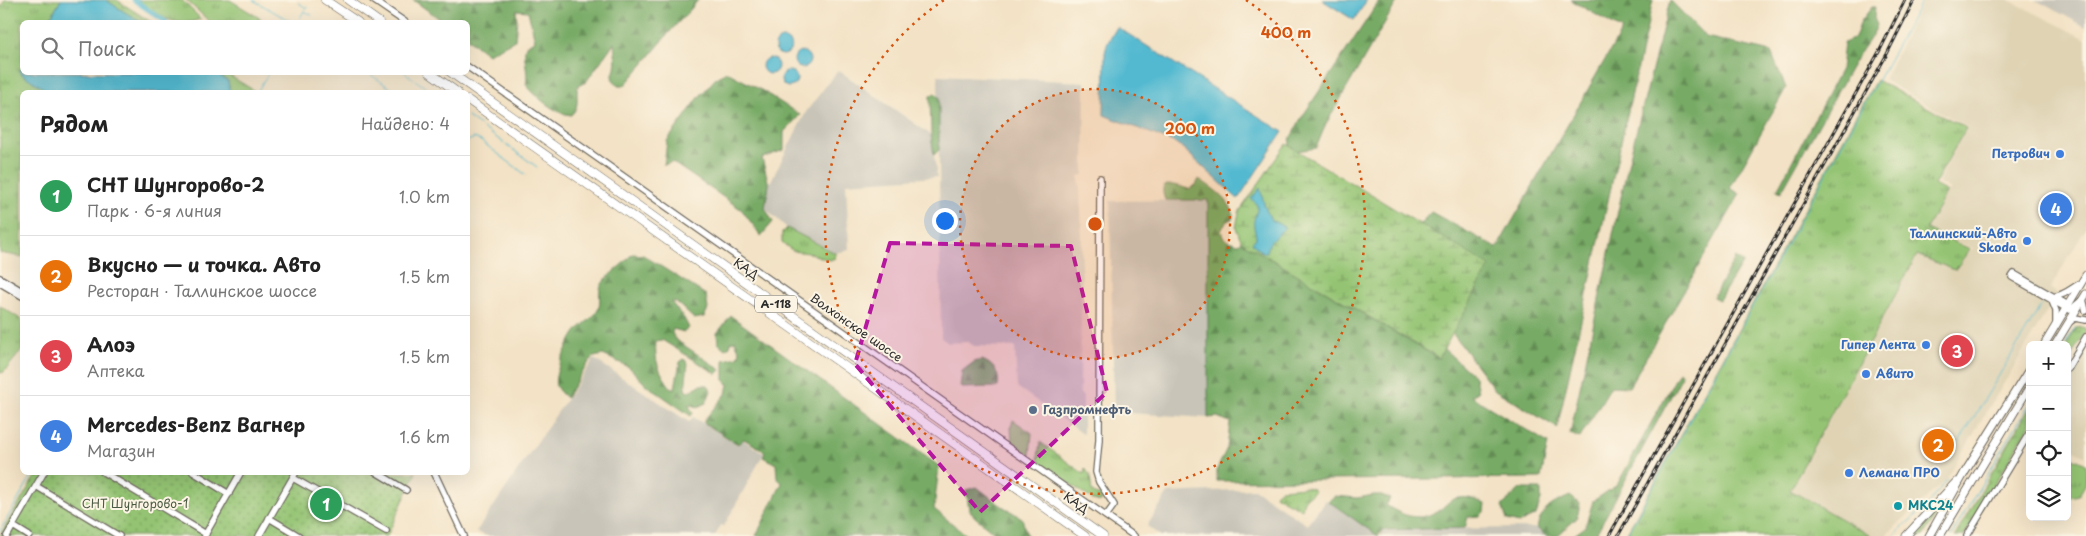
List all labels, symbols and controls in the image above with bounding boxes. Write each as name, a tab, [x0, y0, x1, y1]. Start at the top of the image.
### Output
search box	[20, 20, 470, 75]
text: 400 m	[1261, 20, 1311, 43]
icon: search	[38, 34, 66, 62]
text: Поиск	[78, 34, 136, 62]
text: Рядом	[40, 107, 108, 139]
text: Найдено: 4	[361, 111, 450, 135]
text: 200 m	[1165, 116, 1215, 139]
place label: Петрович	[1992, 144, 2050, 162]
marker: Петрович	[2054, 148, 2066, 160]
text: СНТ Шунгорово-2	[87, 170, 265, 198]
text: 1	[52, 184, 60, 208]
text: 1.0 km	[399, 184, 450, 208]
pin: 4	[2040, 190, 2072, 228]
text: Парк · 6-я линия	[87, 198, 222, 222]
your location	[932, 208, 958, 234]
centre of rings	[1086, 215, 1104, 233]
place label: Таллинский-Авто Skoda	[1909, 224, 2018, 256]
marker: Таллинский-Авто Skoda	[2021, 235, 2033, 247]
text: Вкусно — и точка. Авто	[87, 250, 321, 278]
street label: КАД	[730, 253, 763, 284]
text: 2	[50, 264, 62, 288]
text: 1.5 km	[399, 264, 450, 288]
text: Ресторан · Таллинское шоссе	[87, 278, 317, 302]
street label: Волхонское шоссе	[807, 289, 906, 366]
road number: А-118	[755, 296, 797, 312]
text: Алоэ	[87, 330, 135, 358]
pin: 3	[1941, 332, 1973, 370]
place label: Гипер Лента	[1841, 335, 1917, 353]
marker: Гипер Лента	[1920, 339, 1932, 351]
map controls	[2026, 341, 2071, 521]
button: +	[2026, 341, 2071, 386]
text: 3	[51, 344, 61, 368]
text: 1.5 km	[399, 344, 450, 368]
text: Аптека	[87, 358, 144, 382]
place label: Авито	[1876, 364, 1914, 382]
marker: Авито	[1860, 368, 1872, 380]
button: −	[2026, 386, 2071, 431]
place label: Газпромнефть	[1043, 400, 1131, 418]
marker: Газпромнефть	[1027, 404, 1039, 416]
text: Mercedes-Benz Вагнер	[87, 410, 305, 438]
text: 4	[51, 424, 61, 448]
text: 1.6 km	[399, 424, 450, 448]
pin: 2	[1922, 426, 1954, 464]
button: locate	[2026, 431, 2071, 476]
text: Магазин	[87, 438, 156, 462]
place label: Лемана ПРО	[1859, 463, 1940, 481]
marker: Лемана ПРО	[1843, 467, 1855, 479]
button: layers	[2026, 476, 2071, 521]
pin: 1	[310, 485, 342, 523]
street label: КАД	[1060, 487, 1093, 518]
park label: СНТ Шунгорово-1	[82, 494, 188, 512]
place label: МКС24	[1908, 496, 1953, 514]
marker: МКС24	[1892, 500, 1904, 512]

